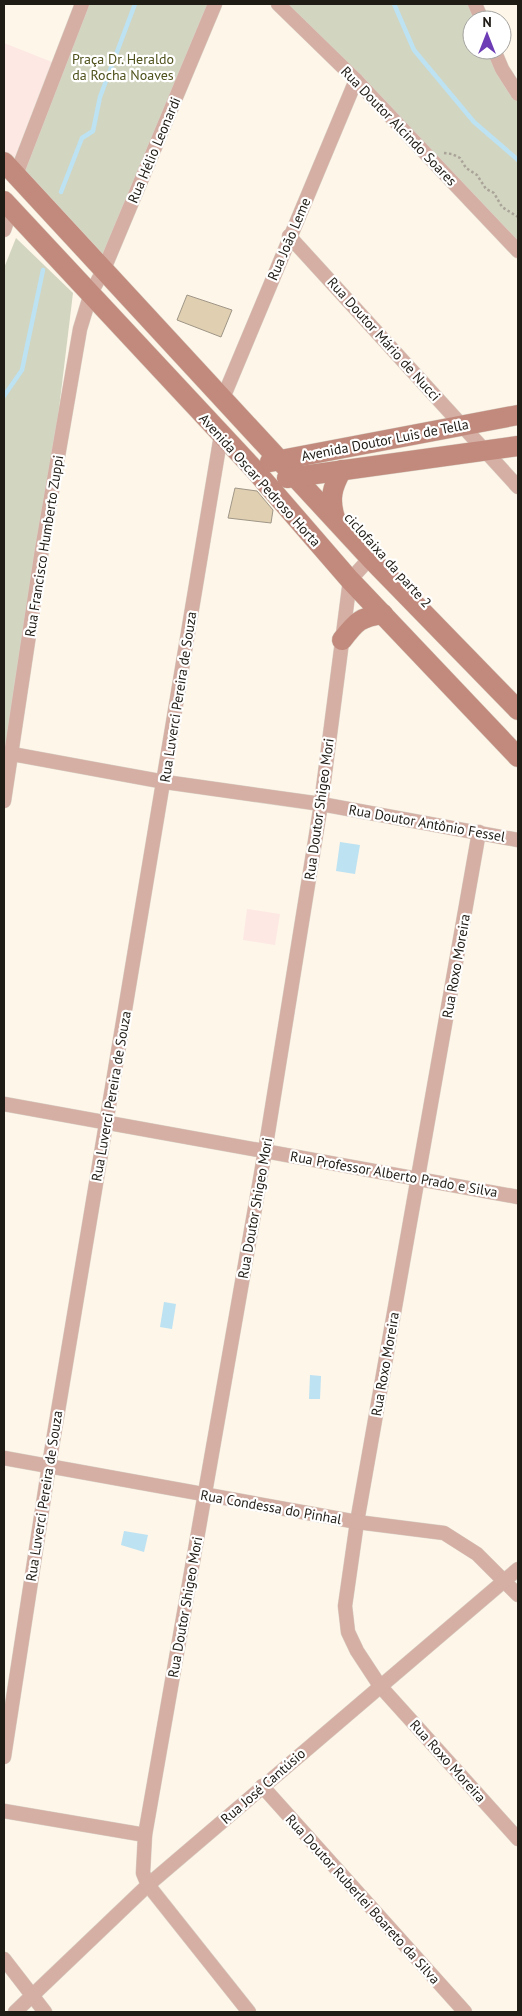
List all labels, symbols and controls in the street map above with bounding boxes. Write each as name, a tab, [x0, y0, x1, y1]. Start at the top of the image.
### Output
north arrow	[462, 10, 512, 60]
text: N	[482, 13, 492, 31]
park label: Praça Dr. Heraldo da Rocha Noaves	[72, 50, 174, 84]
street label: Rua Doutor Alcindo Soares	[337, 62, 461, 190]
street label: Rua Hélio Leonardi	[124, 94, 184, 206]
street label: Rua João Leme	[263, 195, 315, 283]
street label: Rua Doutor Mário de Nucci	[324, 273, 444, 405]
street label: Avenida Oscar Pedroso Horta	[195, 410, 325, 550]
street label: Avenida Doutor Luis de Tella	[300, 415, 470, 465]
street label: Rua Francisco Humberto Zuppi	[21, 454, 67, 638]
street label: ciclofaixa da parte 2	[341, 509, 435, 611]
street label: Rua Luverci Pereira de Souza	[156, 610, 200, 784]
street label: Rua Doutor Shigeo Mori	[300, 737, 338, 881]
street label: Rua Doutor Antônio Fessel	[347, 800, 507, 846]
street label: Rua Roxo Moreira	[438, 913, 474, 1019]
street label: Rua Luverci Pereira de Souza	[87, 1009, 135, 1183]
street label: Rua Doutor Shigeo Mori	[234, 1136, 276, 1280]
street label: Rua Professor Alberto Prado e Silva	[289, 1147, 499, 1201]
street label: Rua Roxo Moreira	[367, 1311, 403, 1417]
street label: Rua Luverci Pereira de Souza	[22, 1409, 66, 1583]
street label: Rua Condessa do Pinhal	[199, 1486, 343, 1528]
street label: Rua Doutor Shigeo Mori	[164, 1535, 206, 1679]
street label: Rua Roxo Moreira	[406, 1716, 490, 1806]
street label: Rua José Cantúsio	[217, 1744, 309, 1828]
street label: Rua Doutor Ruberlei Boareto da Silva	[282, 1810, 444, 1988]

